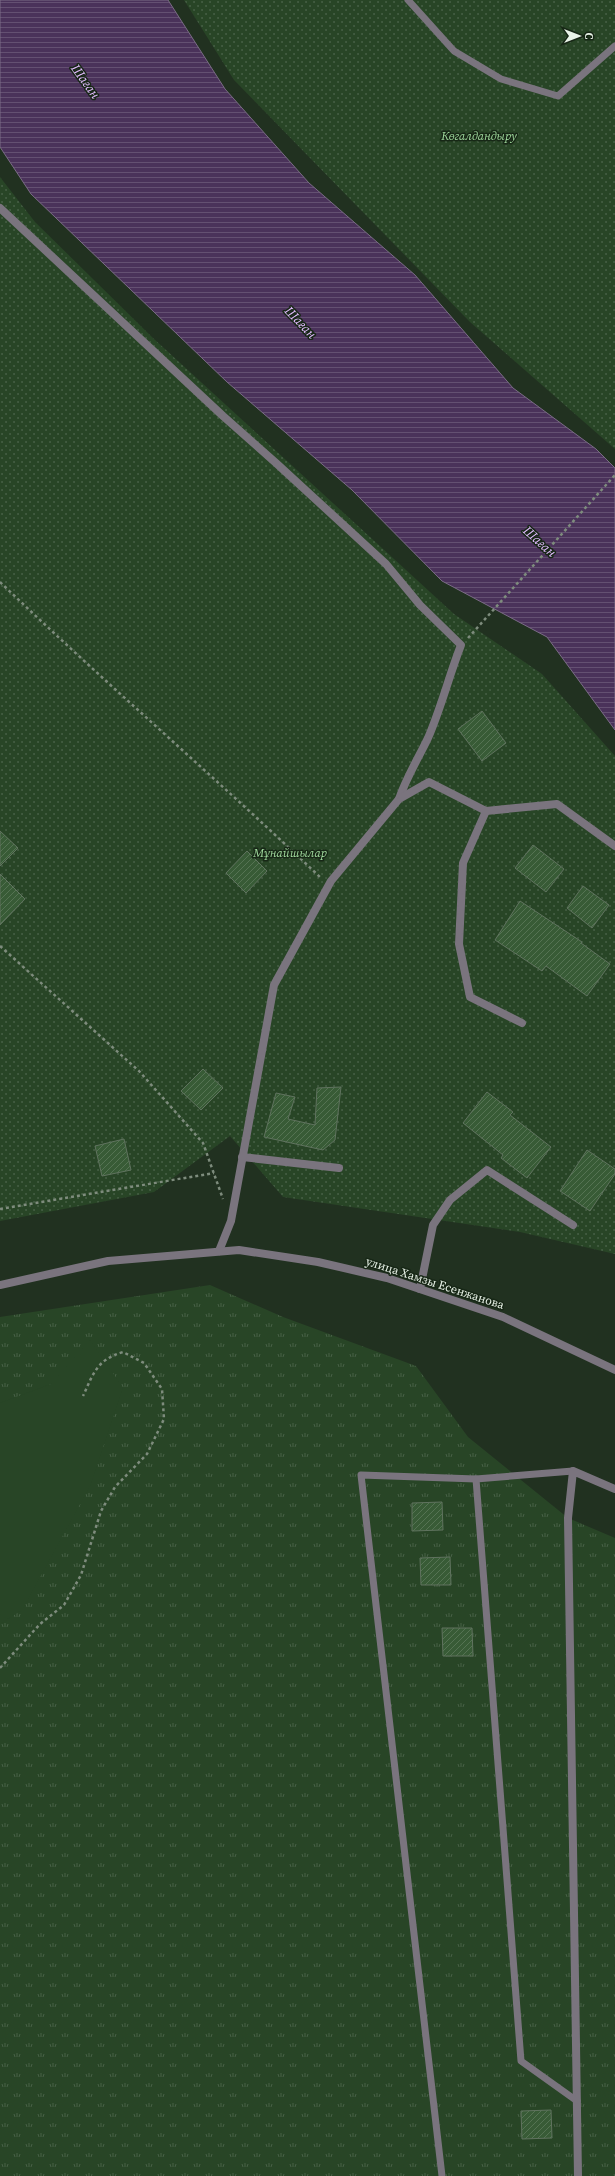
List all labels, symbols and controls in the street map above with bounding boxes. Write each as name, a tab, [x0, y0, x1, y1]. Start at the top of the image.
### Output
north arrow	[559, 16, 599, 56]
text: С	[581, 33, 596, 40]
water label: Шаған	[67, 60, 104, 103]
park label: Көгалдандыру	[440, 128, 517, 144]
water label: Шаған	[280, 302, 321, 343]
water label: Шаған	[519, 521, 560, 561]
park label: Мұнайшылар	[252, 845, 327, 861]
street label: улица Хамзы Есенжанова	[364, 1253, 507, 1313]

